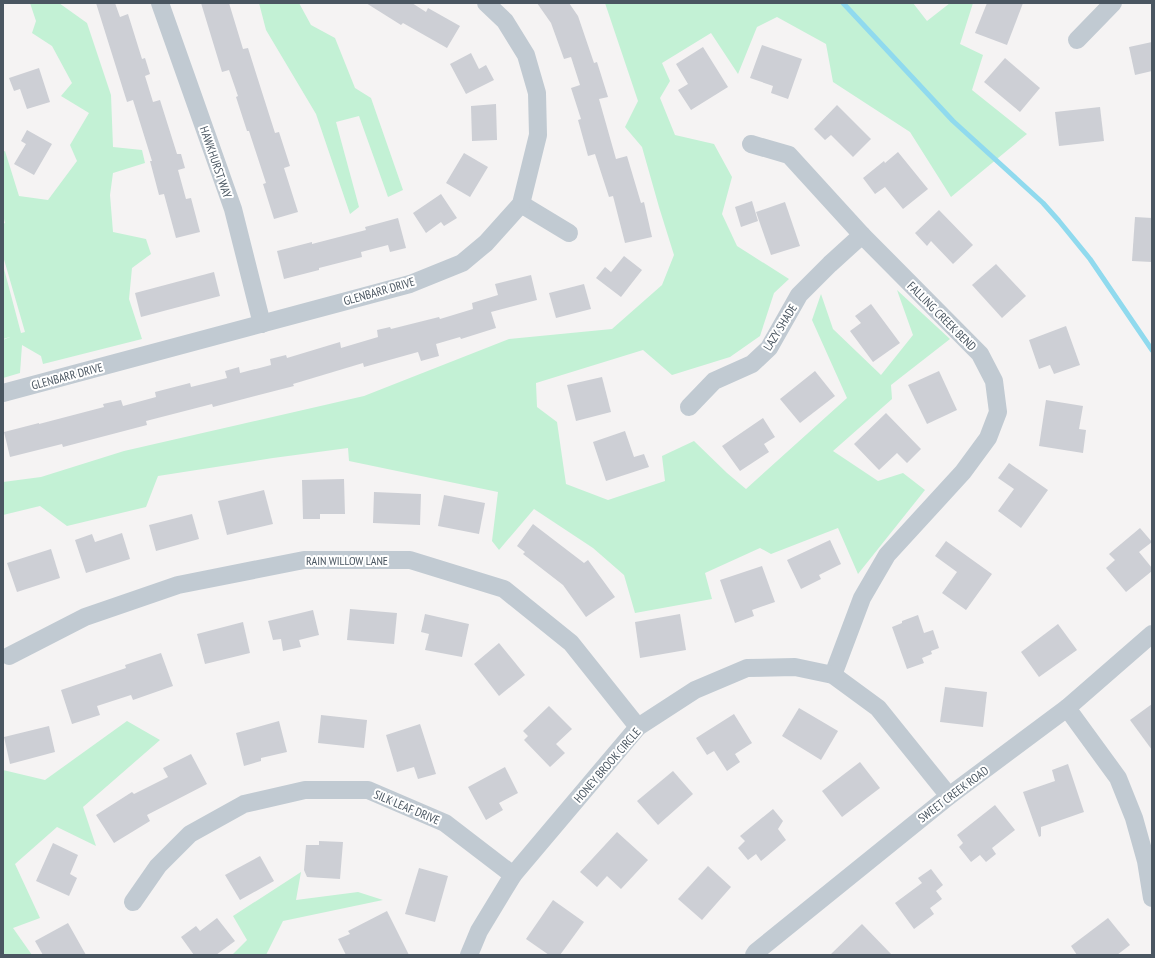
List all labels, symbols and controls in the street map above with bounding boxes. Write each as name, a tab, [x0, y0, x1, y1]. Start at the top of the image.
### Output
street label: HAWKHURST WAY	[197, 124, 235, 200]
street label: GLENBARR DRIVE	[342, 274, 416, 308]
street label: FALLING CREEK BEND	[904, 278, 980, 354]
street label: LAZY SHADE	[760, 301, 800, 353]
street label: GLENBARR DRIVE	[30, 359, 104, 393]
street label: RAIN WILLOW LANE	[306, 553, 388, 568]
street label: HONEY BROOK CIRCLE	[570, 725, 644, 805]
street label: SWEET CREEK ROAD	[915, 763, 991, 825]
street label: SILK LEAF DRIVE	[372, 786, 442, 828]

